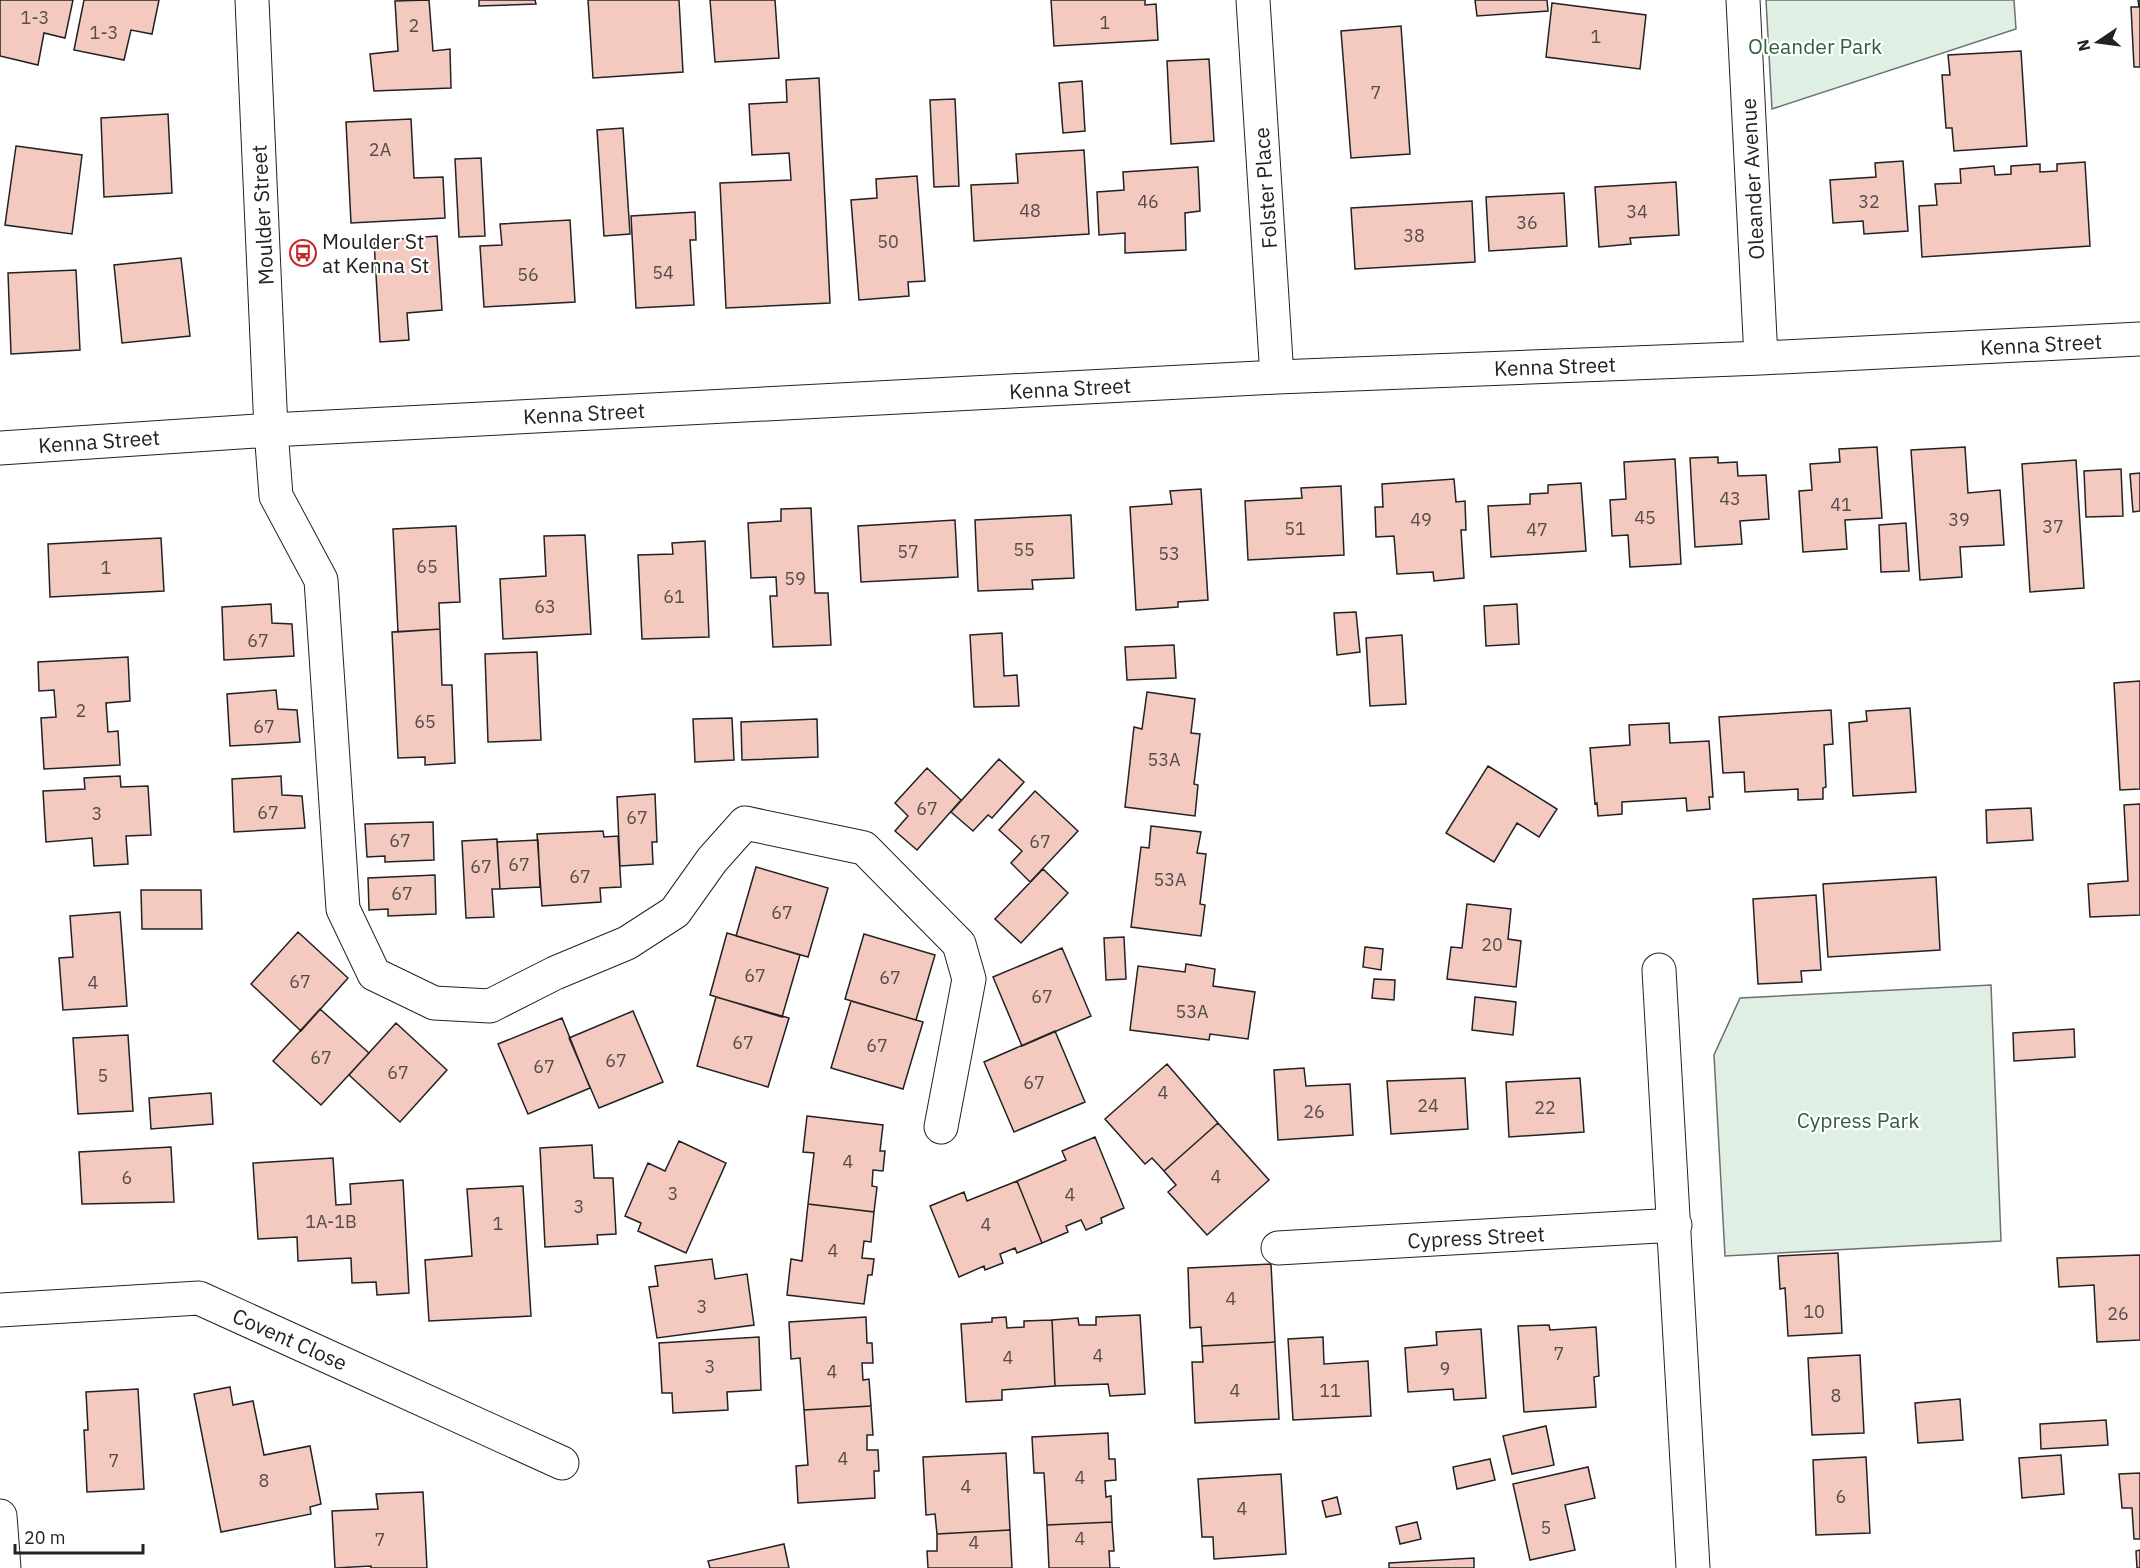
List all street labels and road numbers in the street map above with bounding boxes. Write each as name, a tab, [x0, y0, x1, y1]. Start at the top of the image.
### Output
street label: Oleander Avenue	[1734, 98, 1770, 260]
street label: Folster Place	[1247, 126, 1283, 250]
street label: Moulder Street	[244, 144, 280, 286]
street label: Kenna Street	[1979, 327, 2103, 361]
street label: Kenna Street	[1494, 350, 1616, 382]
street label: Kenna Street	[1008, 371, 1132, 405]
street label: Kenna Street	[522, 396, 646, 430]
street label: Kenna Street	[37, 423, 161, 459]
street label: Cypress Street	[1407, 1219, 1545, 1255]
street label: Covent Close	[228, 1301, 352, 1377]

